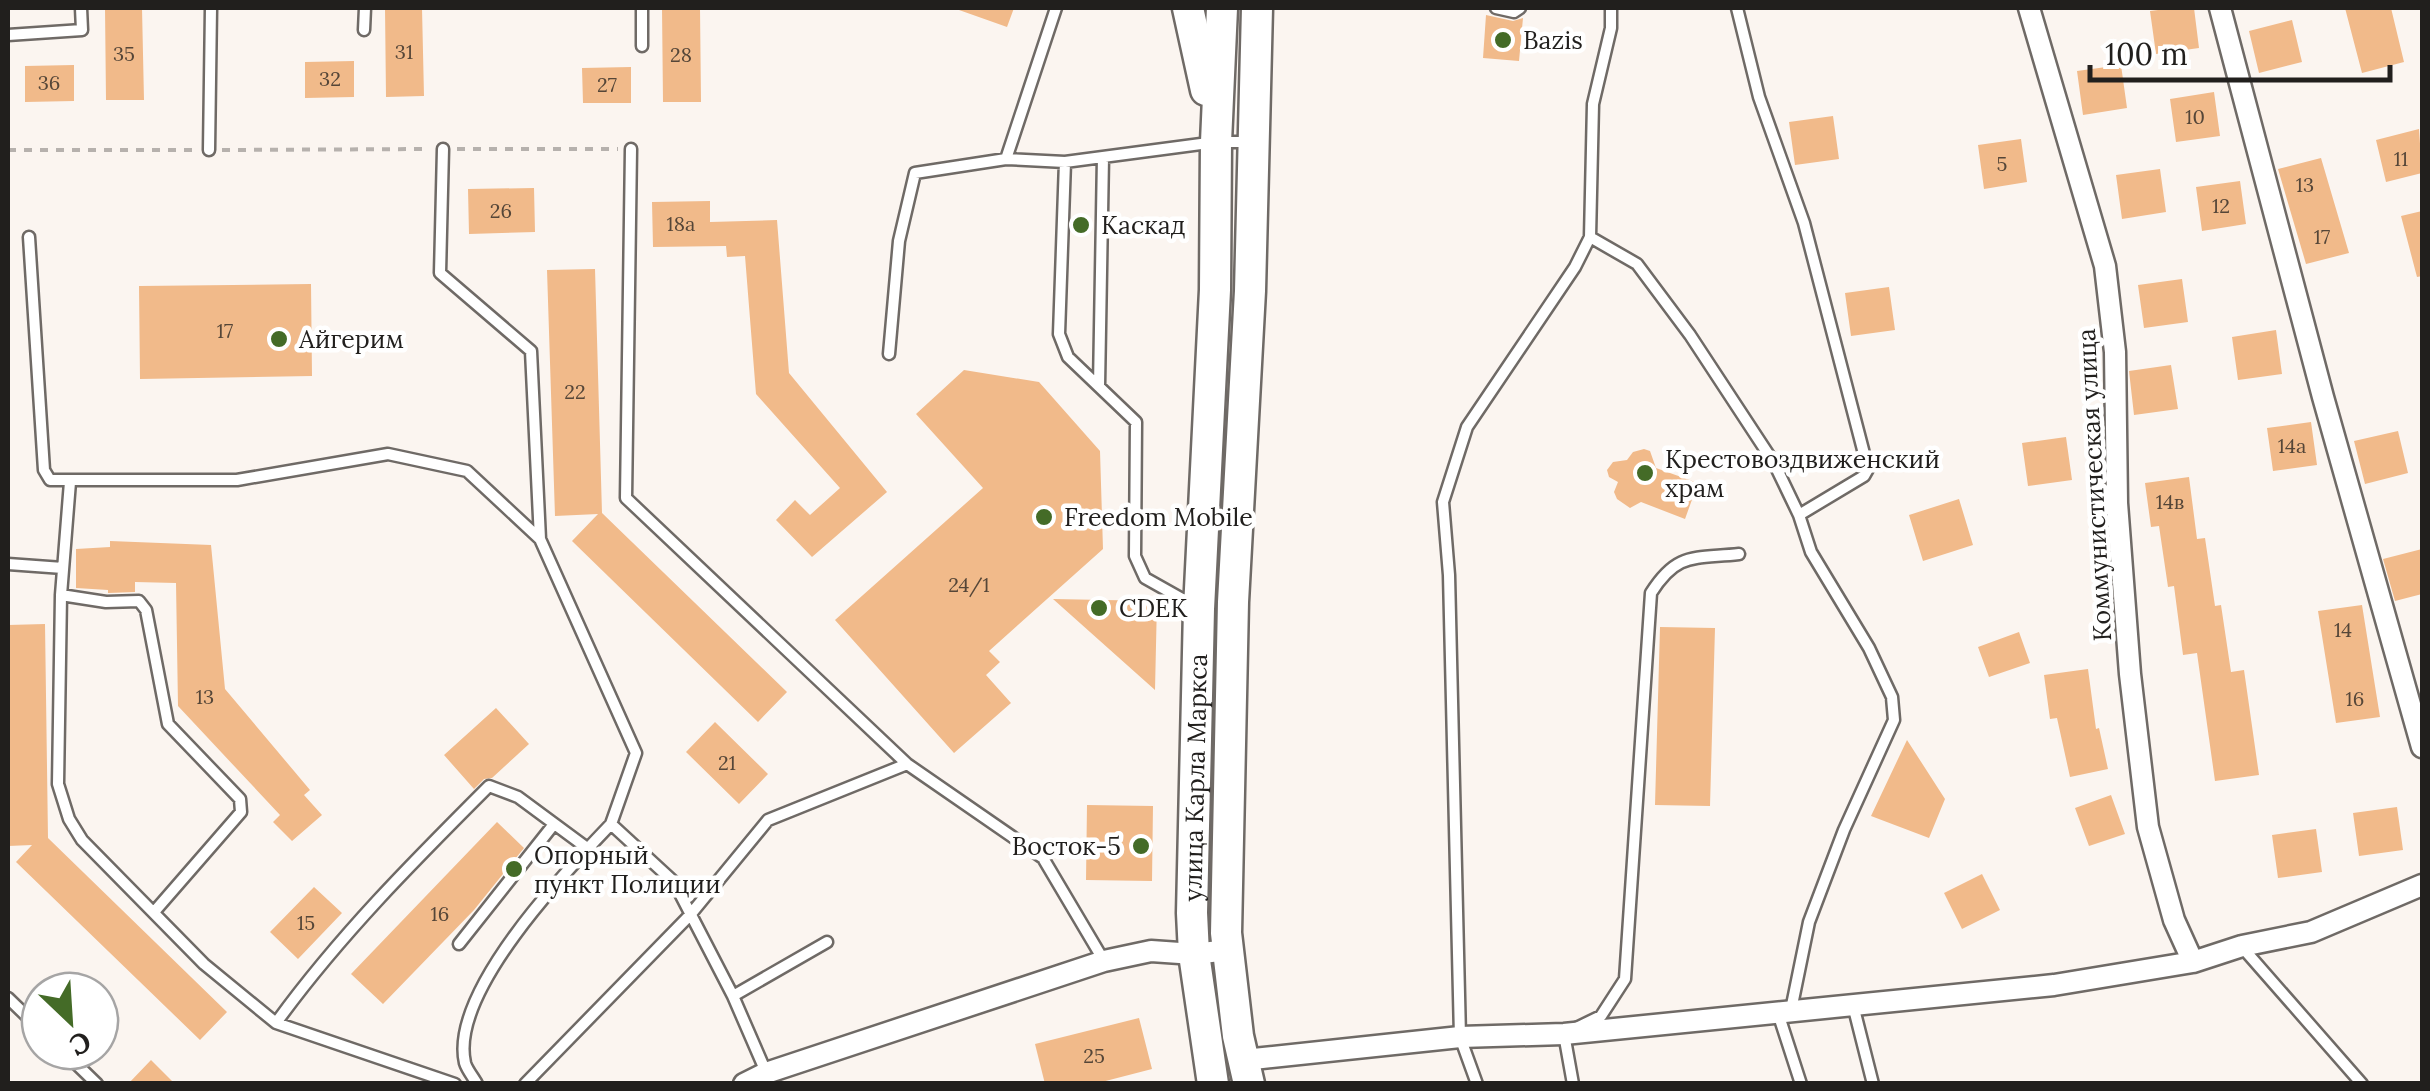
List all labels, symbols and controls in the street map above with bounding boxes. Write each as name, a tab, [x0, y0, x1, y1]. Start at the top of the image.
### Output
scale bar	[2090, 20, 2390, 82]
place label: Bazis	[1523, 24, 1583, 56]
marker: Bazis	[1492, 29, 1514, 51]
text: 100 m	[2105, 35, 2188, 73]
house number: 31	[395, 39, 413, 64]
house number: 35	[113, 41, 135, 66]
house number: 28	[670, 42, 692, 67]
house number: 32	[319, 66, 341, 91]
house number: 36	[38, 70, 60, 95]
house number: 27	[597, 72, 617, 97]
house number: 10	[2185, 104, 2205, 129]
house number: 11	[2394, 146, 2408, 171]
house number: 5	[1997, 151, 2007, 176]
house number: 13	[2296, 172, 2314, 197]
house number: 12	[2212, 193, 2230, 218]
house number: 26	[490, 198, 512, 223]
place label: Каскад	[1101, 209, 1186, 241]
house number: 18а	[667, 211, 695, 236]
marker: Каскад	[1070, 214, 1092, 236]
house number: 17	[2314, 224, 2330, 249]
house number: 17	[217, 318, 233, 343]
place label: Айгерим	[298, 323, 404, 355]
marker: Айгерим	[268, 328, 290, 350]
street label: Коммунистическая улица	[2070, 328, 2118, 642]
house number: 22	[564, 379, 586, 404]
house number: 14а	[2278, 433, 2306, 458]
place label: Крестовоздвиженский храм	[1665, 443, 1940, 504]
marker: Крестовоздвиженский храм	[1634, 462, 1656, 484]
house number: 14в	[2156, 489, 2184, 514]
place label: Freedom Mobile	[1064, 501, 1253, 533]
marker: Freedom Mobile	[1033, 506, 1055, 528]
house number: 24/1	[948, 572, 990, 598]
place label: CDEK	[1119, 592, 1187, 624]
marker: CDEK	[1088, 597, 1110, 619]
house number: 14	[2334, 617, 2352, 642]
street label: улица Карла Маркса	[1176, 653, 1214, 902]
house number: 13	[196, 684, 214, 709]
house number: 16	[2346, 686, 2364, 711]
house number: 21	[718, 750, 736, 775]
place label: Восток-5	[1012, 830, 1121, 862]
marker: Восток-5	[1130, 835, 1152, 857]
place label: Опорный пункт Полиции	[534, 839, 721, 900]
marker: Опорный пункт Полиции	[503, 858, 525, 880]
house number: 16	[431, 901, 449, 926]
house number: 15	[297, 910, 315, 935]
north arrow	[20, 971, 120, 1071]
text: С	[64, 1023, 97, 1064]
house number: 25	[1083, 1043, 1105, 1068]

